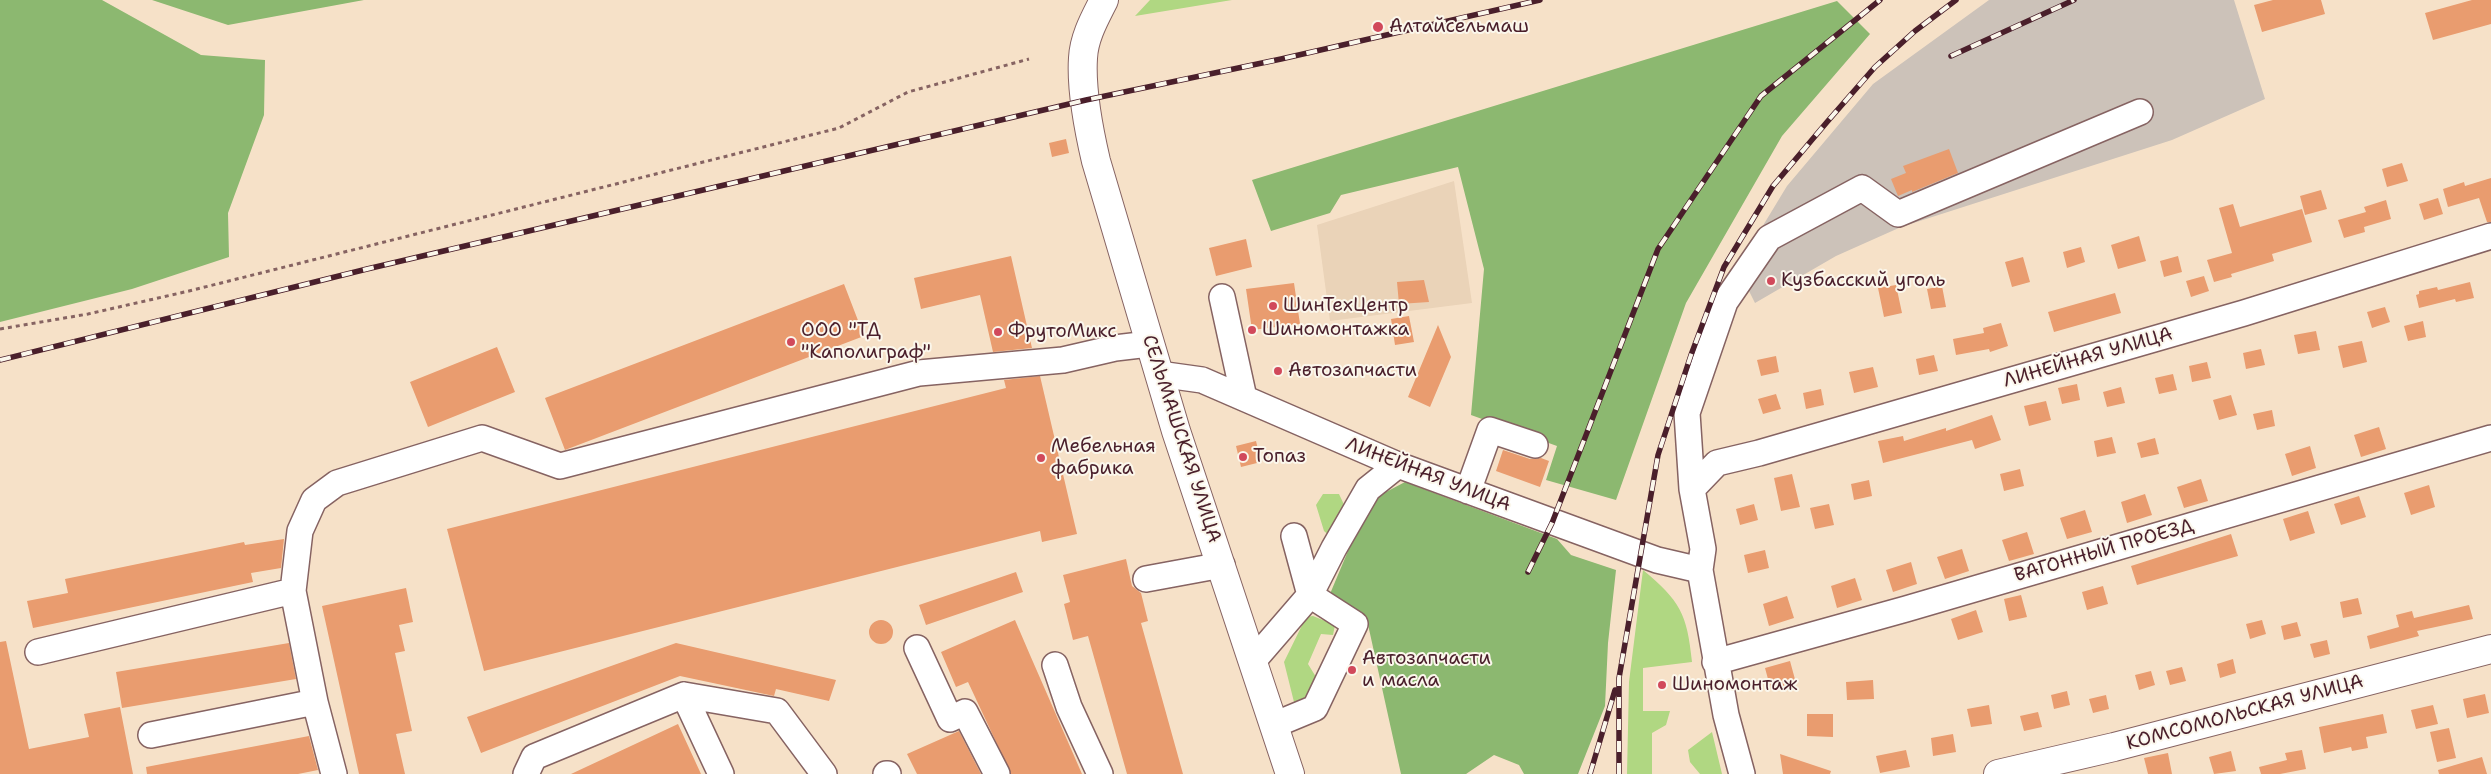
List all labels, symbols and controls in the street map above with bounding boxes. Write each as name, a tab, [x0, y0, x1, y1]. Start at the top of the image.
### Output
place label: Алтайсельмаш	[1389, 16, 1529, 38]
marker: Алтайсельмаш	[1371, 20, 1385, 34]
place label: Кузбасский уголь	[1781, 270, 1945, 292]
marker: Кузбасский уголь	[1765, 275, 1777, 287]
place label: ШинТехЦентр	[1283, 295, 1409, 317]
marker: ШинТехЦентр	[1267, 300, 1279, 312]
place label: Шиномонтажка	[1262, 319, 1409, 341]
place label: ООО "ТД "Каполиграф"	[801, 320, 931, 364]
place label: ФрутоМикс	[1008, 321, 1117, 343]
street label: ЛИНЕЙНАЯ УЛИЦА	[2001, 323, 2175, 393]
marker: Шиномонтажка	[1246, 324, 1258, 336]
marker: ФрутоМикс	[992, 326, 1004, 338]
street label: СЕЛЬМАШСКАЯ УЛИЦА	[1137, 332, 1225, 546]
marker: ООО "ТД "Каполиграф"	[785, 336, 797, 348]
place label: Автозапчасти	[1288, 360, 1417, 382]
marker: Автозапчасти	[1272, 365, 1284, 377]
street label: ЛИНЕЙНАЯ УЛИЦА	[1342, 433, 1514, 517]
place label: Мебельная фабрика	[1051, 436, 1156, 480]
place label: Топаз	[1253, 446, 1306, 468]
marker: Топаз	[1237, 451, 1249, 463]
marker: Мебельная фабрика	[1035, 452, 1047, 464]
street label: ВАГОННЫЙ ПРОЕЗД	[2012, 514, 2196, 588]
place label: Автозапчасти и масла	[1362, 648, 1491, 692]
marker: Автозапчасти и масла	[1346, 664, 1358, 676]
street label: КОМСОМОЛЬСКАЯ УЛИЦА	[2124, 670, 2366, 756]
place label: Шиномонтаж	[1672, 674, 1797, 696]
marker: Шиномонтаж	[1656, 679, 1668, 691]

